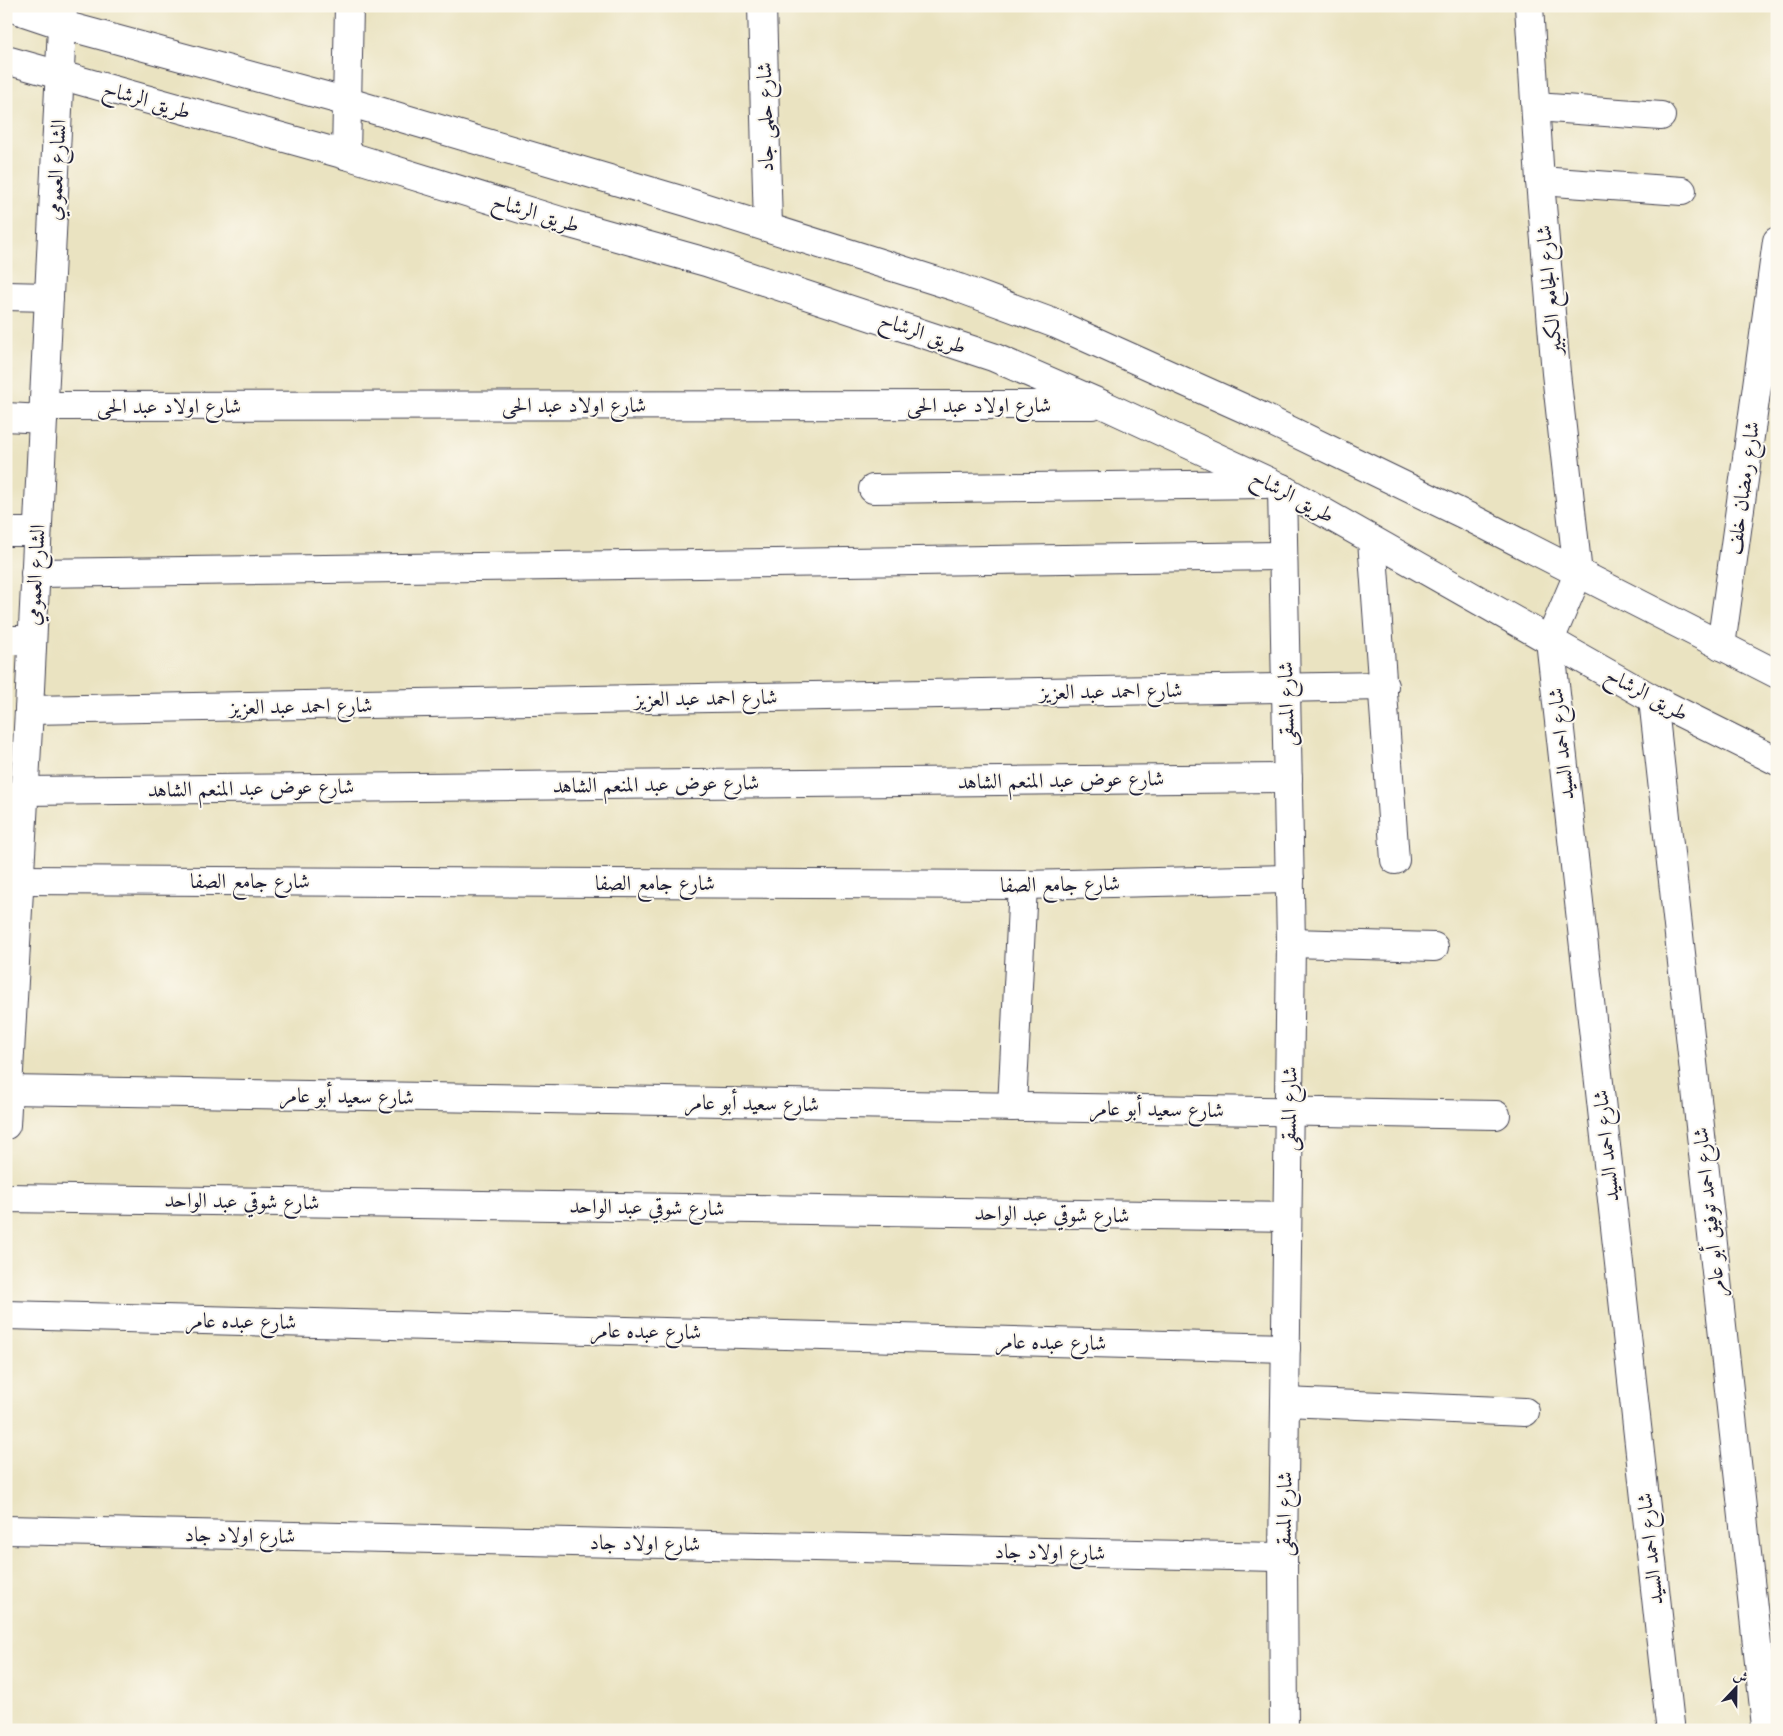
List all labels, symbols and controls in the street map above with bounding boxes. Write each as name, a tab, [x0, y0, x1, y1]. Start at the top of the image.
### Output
street label: شارع حلمى جاد	[750, 62, 784, 172]
street label: طريق الرشاح	[99, 74, 194, 131]
street label: الشارع العمومي	[39, 119, 77, 222]
street label: طريق الرشاح	[487, 186, 583, 244]
street label: شارع الجامع الكبير	[1529, 224, 1574, 358]
street label: طريق الرشاح	[874, 305, 970, 366]
street label: شارع اولاد عبد الحى	[502, 391, 646, 423]
street label: شارع اولاد عبد الحى	[907, 391, 1051, 423]
street label: شارع اولاد عبد الحى	[97, 392, 241, 424]
street label: شارع رمضان خلف	[1720, 420, 1770, 557]
street label: طريق الرشاح	[1244, 463, 1339, 534]
street label: الشارع العمومي	[18, 524, 56, 627]
street label: شارع المسقى	[1271, 661, 1305, 747]
street label: طريق الرشاح	[1598, 661, 1693, 732]
street label: شارع احمد عبد العزيز	[1037, 676, 1183, 710]
street label: شارع احمد عبد العزيز	[632, 683, 778, 717]
street label: شارع احمد السيد	[1541, 686, 1585, 802]
street label: شارع احمد عبد العزيز	[227, 691, 373, 725]
street label: شارع عوض عبد المنعم الشاهد	[957, 764, 1165, 802]
street label: شارع عوض عبد المنعم الشاهد	[552, 768, 760, 806]
street label: شارع عوض عبد المنعم الشاهد	[147, 772, 355, 810]
street label: شارع جامع الصفا	[190, 867, 310, 900]
street label: شارع جامع الصفا	[595, 869, 715, 902]
street label: شارع جامع الصفا	[1000, 869, 1120, 904]
street label: شارع المسقى	[1274, 1066, 1308, 1152]
street label: شارع سعيد أبو عامر	[280, 1080, 414, 1115]
street label: شارع سعيد أبو عامر	[685, 1087, 819, 1122]
street label: شارع احمد السيد	[1586, 1088, 1630, 1204]
street label: شارع سعيد أبو عامر	[1090, 1093, 1224, 1128]
street label: شارع احمد توفيق أبو عامر	[1685, 1125, 1736, 1298]
street label: شارع شوقي عبد الواحد	[164, 1186, 320, 1220]
street label: شارع شوقي عبد الواحد	[569, 1192, 725, 1226]
street label: شارع شوقي عبد الواحد	[974, 1199, 1130, 1233]
street label: شارع عبده عامر	[185, 1306, 297, 1340]
street label: شارع عبده عامر	[590, 1316, 702, 1350]
street label: شارع عبده عامر	[995, 1327, 1107, 1361]
street label: شارع المسقى	[1269, 1471, 1303, 1557]
street label: شارع احمد السيد	[1630, 1491, 1674, 1607]
street label: شارع اولاد جاد	[184, 1520, 296, 1554]
street label: شارع اولاد جاد	[589, 1528, 701, 1562]
street label: شارع اولاد جاد	[994, 1537, 1106, 1571]
north arrow	[1710, 1664, 1760, 1714]
text: ش	[1731, 1665, 1751, 1688]

